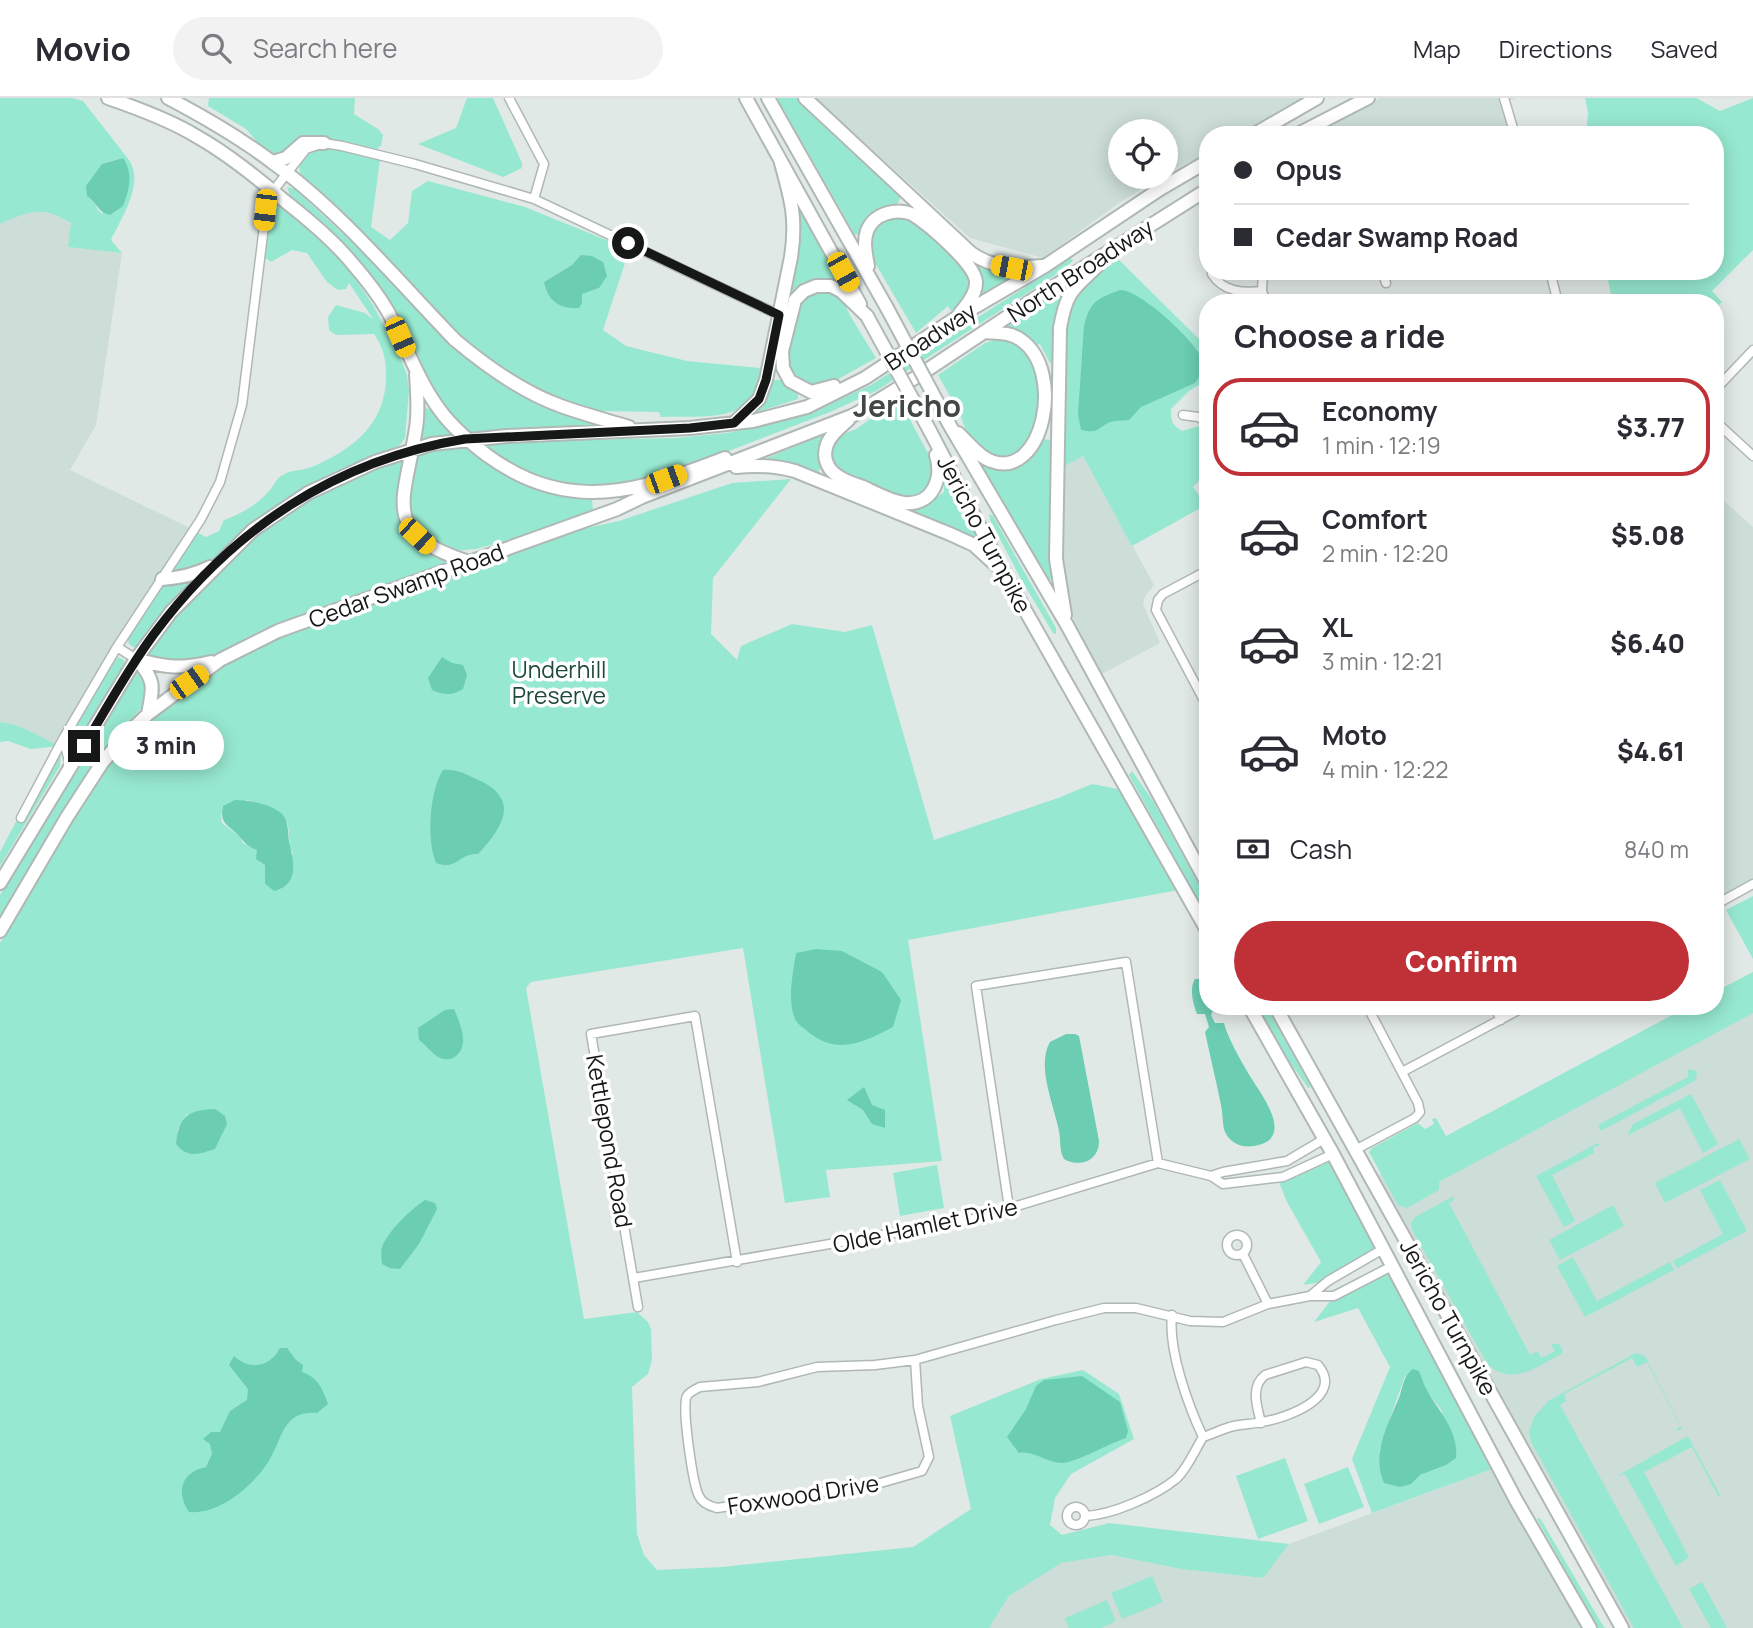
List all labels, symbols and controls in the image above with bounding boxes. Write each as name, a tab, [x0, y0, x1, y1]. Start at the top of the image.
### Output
search box	[173, 17, 663, 80]
text: Movio	[35, 26, 131, 71]
icon: search	[197, 29, 235, 67]
text: Search here	[253, 30, 397, 66]
text: Map	[1413, 32, 1461, 65]
text: Directions	[1499, 32, 1612, 65]
text: Saved	[1650, 32, 1718, 65]
map controls	[1108, 119, 1178, 189]
button: locate	[1108, 119, 1178, 189]
text: Opus	[1276, 152, 1342, 188]
car	[253, 188, 278, 232]
street label: North Broadway	[1001, 211, 1159, 329]
text: Cedar Swamp Road	[1276, 219, 1518, 255]
route start	[612, 227, 644, 259]
car	[824, 249, 863, 295]
car	[989, 254, 1034, 282]
street label: Broadway	[878, 294, 982, 378]
car	[382, 314, 419, 360]
text: Choose a ride	[1234, 314, 1445, 358]
district label: Jericho	[853, 385, 961, 426]
text: Economy	[1322, 393, 1437, 429]
icon: car	[1238, 396, 1301, 459]
text: $3.77	[1616, 409, 1685, 445]
text: 1 min · 12:19	[1322, 429, 1441, 461]
street label: Jericho Turnpike	[930, 450, 1040, 618]
car	[643, 462, 690, 496]
text: Comfort	[1322, 501, 1428, 537]
icon: car	[1238, 504, 1301, 567]
car	[395, 514, 440, 558]
text: $5.08	[1611, 517, 1685, 553]
street label: Cedar Swamp Road	[304, 535, 508, 635]
text: 2 min · 12:20	[1322, 537, 1449, 569]
text: XL	[1322, 609, 1353, 645]
icon: car	[1238, 612, 1301, 675]
text: $6.40	[1610, 625, 1685, 661]
text: 3 min · 12:21	[1322, 645, 1443, 677]
park label: Underhill Preserve	[512, 653, 606, 711]
car	[166, 661, 213, 703]
text: Moto	[1322, 717, 1387, 753]
icon: car	[1238, 720, 1301, 783]
callout: 3 min	[108, 722, 224, 770]
text: 3 min	[136, 729, 196, 761]
route end	[68, 730, 100, 762]
text: $4.61	[1617, 733, 1685, 769]
text: 4 min · 12:22	[1322, 753, 1448, 785]
icon: cash	[1234, 830, 1272, 868]
text: Cash	[1290, 831, 1352, 867]
text: 840 m	[1624, 833, 1689, 865]
button: Confirm	[1234, 921, 1689, 1001]
street label: Kettlepond Road	[579, 1052, 641, 1230]
street label: Olde Hamlet Drive	[830, 1190, 1020, 1260]
street label: Jericho Turnpike	[1393, 1233, 1505, 1401]
street label: Foxwood Drive	[725, 1466, 881, 1522]

